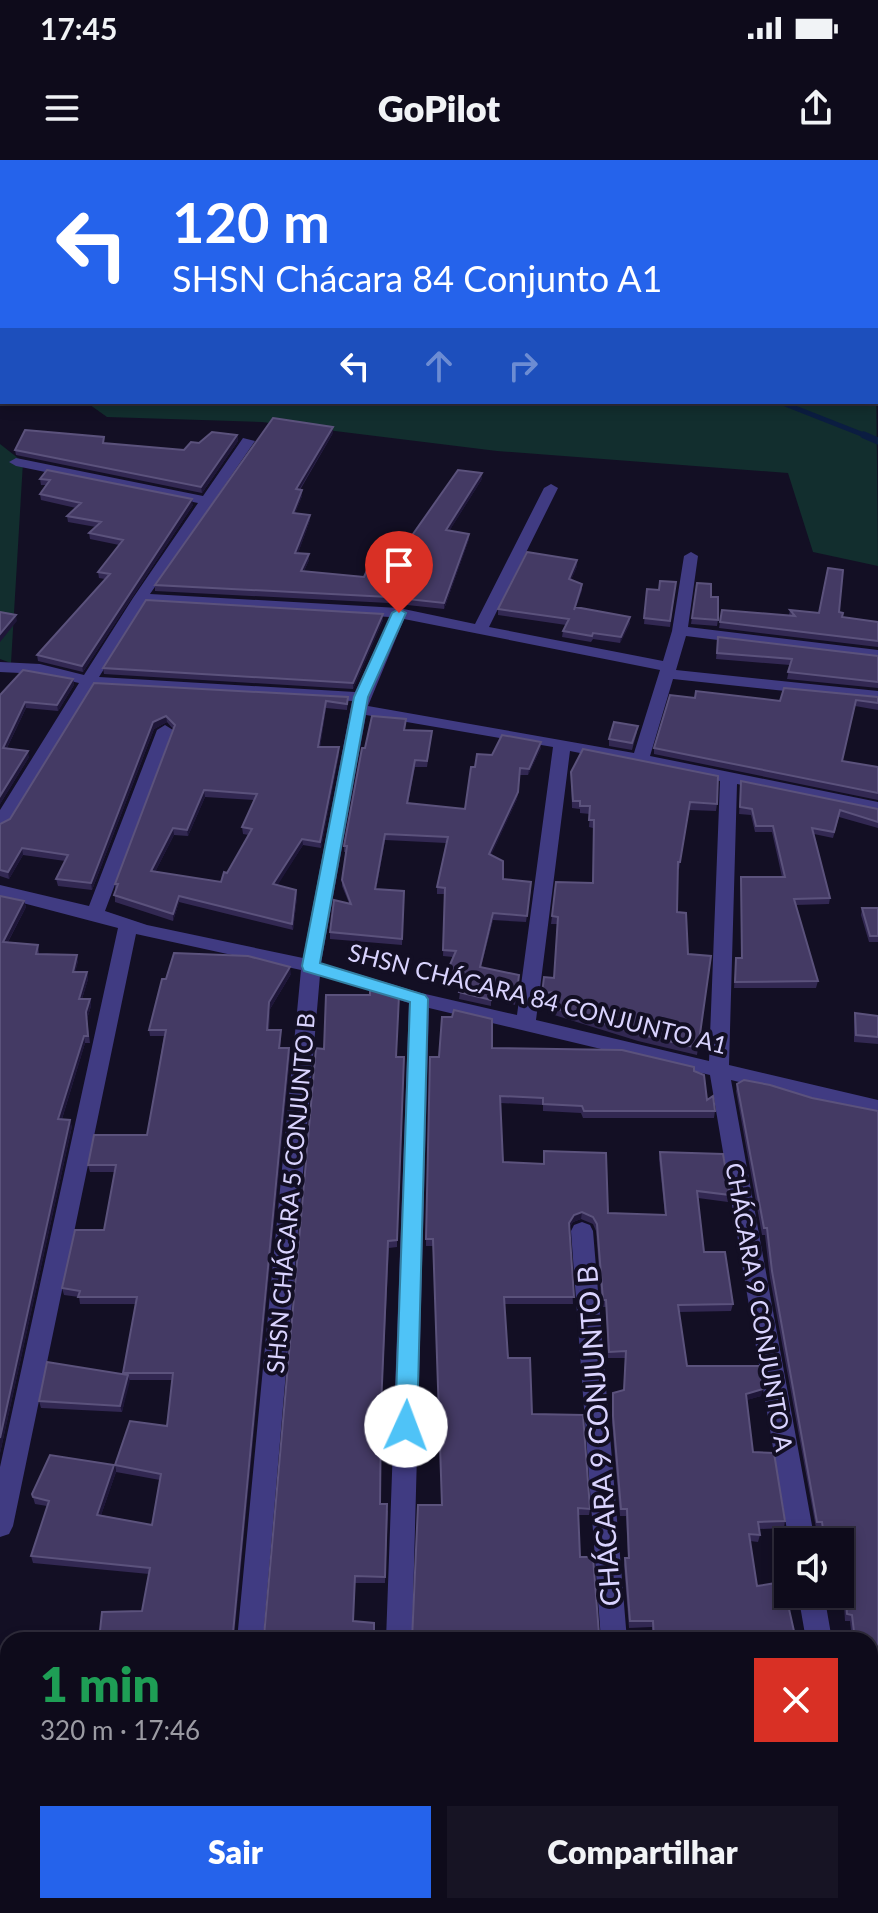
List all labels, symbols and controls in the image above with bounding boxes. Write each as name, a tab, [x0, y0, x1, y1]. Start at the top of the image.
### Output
text: 17:45	[40, 10, 117, 46]
icon: menu	[40, 86, 84, 130]
text: GoPilot	[378, 86, 500, 130]
icon: share	[794, 86, 838, 130]
text: 120 m	[172, 188, 330, 255]
icon: left	[40, 192, 144, 296]
text: SHSN Chácara 84 Conjunto A1	[172, 256, 662, 300]
icon: left	[333, 344, 377, 388]
icon: ahead	[417, 344, 461, 388]
icon: right	[501, 344, 545, 388]
pin	[365, 531, 433, 613]
icon: arrive	[377, 543, 421, 587]
street label: SHSN CHÁCARA 84 CONJUNTO A1	[346, 937, 730, 1059]
street label: SHSN CHÁCARA 5 CONJUNTO B	[260, 1012, 320, 1374]
street label: CHÁCARA 9 CONJUNTO A	[720, 1160, 800, 1454]
street label: CHÁCARA 9 CONJUNTO B	[569, 1264, 627, 1608]
position arrow	[364, 1384, 448, 1468]
map controls	[774, 1528, 854, 1608]
button: sound	[774, 1528, 854, 1608]
text: 1 min	[40, 1655, 160, 1712]
button: close	[754, 1658, 838, 1742]
text: 320 m · 17:46	[40, 1714, 200, 1746]
button: Sair	[40, 1806, 431, 1898]
button: Compartilhar	[447, 1806, 838, 1898]

